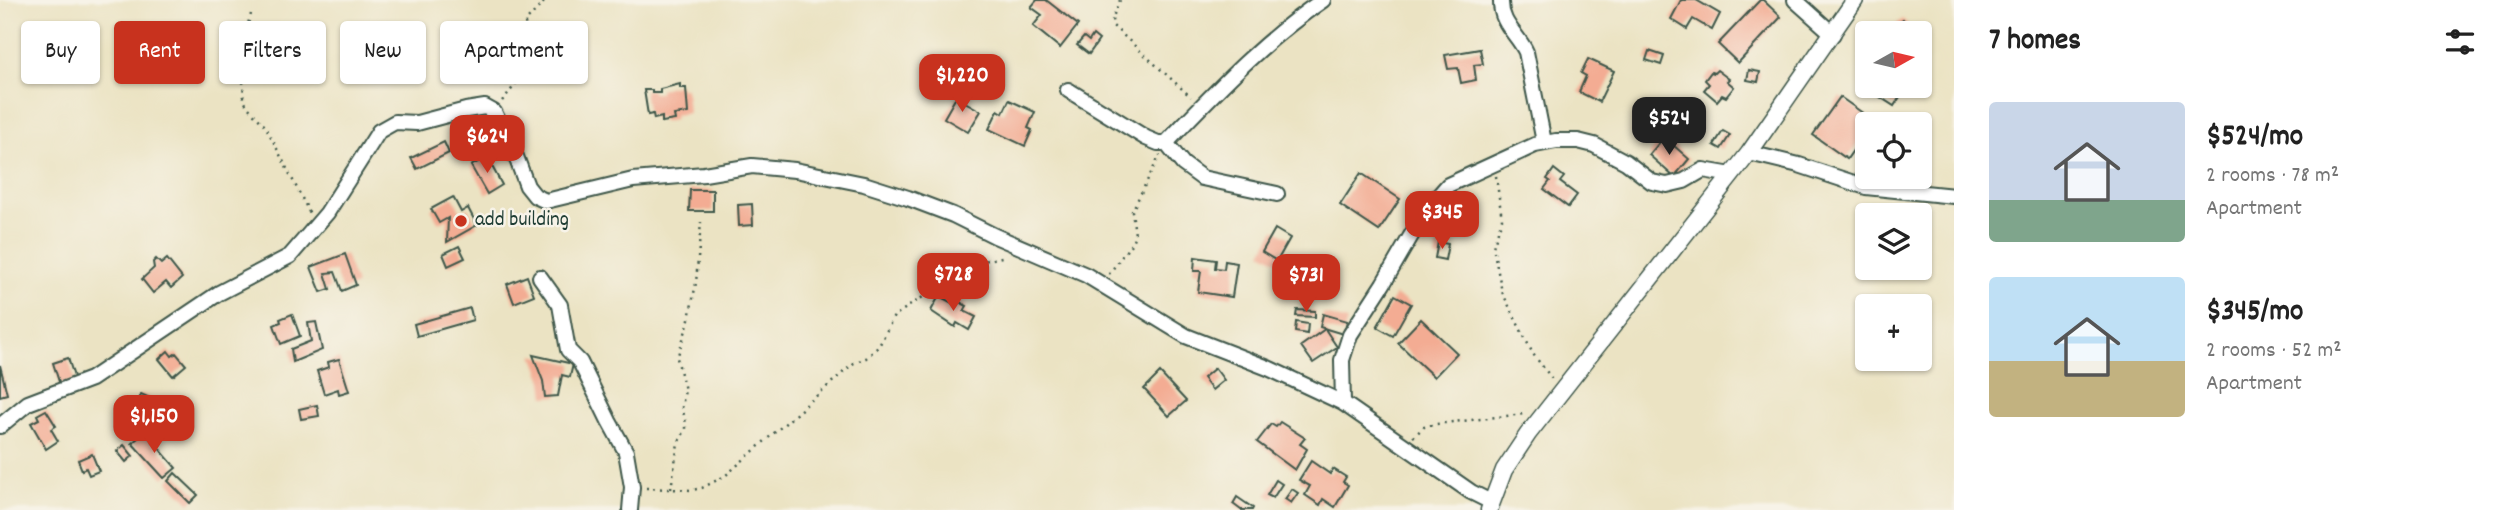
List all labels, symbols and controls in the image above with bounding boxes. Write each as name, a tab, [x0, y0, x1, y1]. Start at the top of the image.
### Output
chip: Buy	[21, 21, 100, 84]
chip: Rent	[114, 21, 205, 84]
chip: Filters	[219, 21, 326, 84]
chip: New	[340, 21, 426, 84]
chip: Apartment	[440, 21, 588, 84]
north arrow	[1855, 21, 1932, 98]
map controls	[1855, 21, 1932, 371]
text: 7 homes	[1989, 21, 2081, 64]
icon: filters	[2441, 23, 2479, 61]
pin: $1,220	[905, 54, 1019, 114]
text: $1,220	[935, 60, 989, 93]
pin: $524	[1628, 97, 1710, 157]
text: $524	[1648, 103, 1690, 136]
button: locate	[1855, 112, 1932, 189]
pin: $624	[446, 116, 528, 175]
text: $524/mo	[2206, 117, 2303, 160]
text: $624	[466, 121, 508, 154]
icon: home	[2045, 130, 2129, 214]
text: 2 rooms · 78 m²	[2206, 160, 2339, 193]
pin: $345	[1401, 191, 1483, 251]
text: Apartment	[2206, 193, 2302, 226]
text: $345	[1421, 197, 1463, 230]
button: layers	[1855, 203, 1932, 280]
place label: add building	[475, 206, 569, 236]
marker: add building	[453, 213, 469, 229]
pin: $728	[912, 254, 994, 313]
pin: $731	[1265, 254, 1347, 314]
text: $728	[933, 259, 973, 292]
text: $731	[1288, 260, 1324, 293]
text: $345/mo	[2206, 292, 2303, 335]
button: +	[1855, 294, 1932, 371]
icon: home	[2045, 305, 2129, 389]
text: 2 rooms · 52 m²	[2206, 335, 2342, 368]
text: Apartment	[2206, 368, 2302, 401]
pin: $1,150	[97, 396, 211, 455]
text: $1,150	[129, 401, 179, 434]

